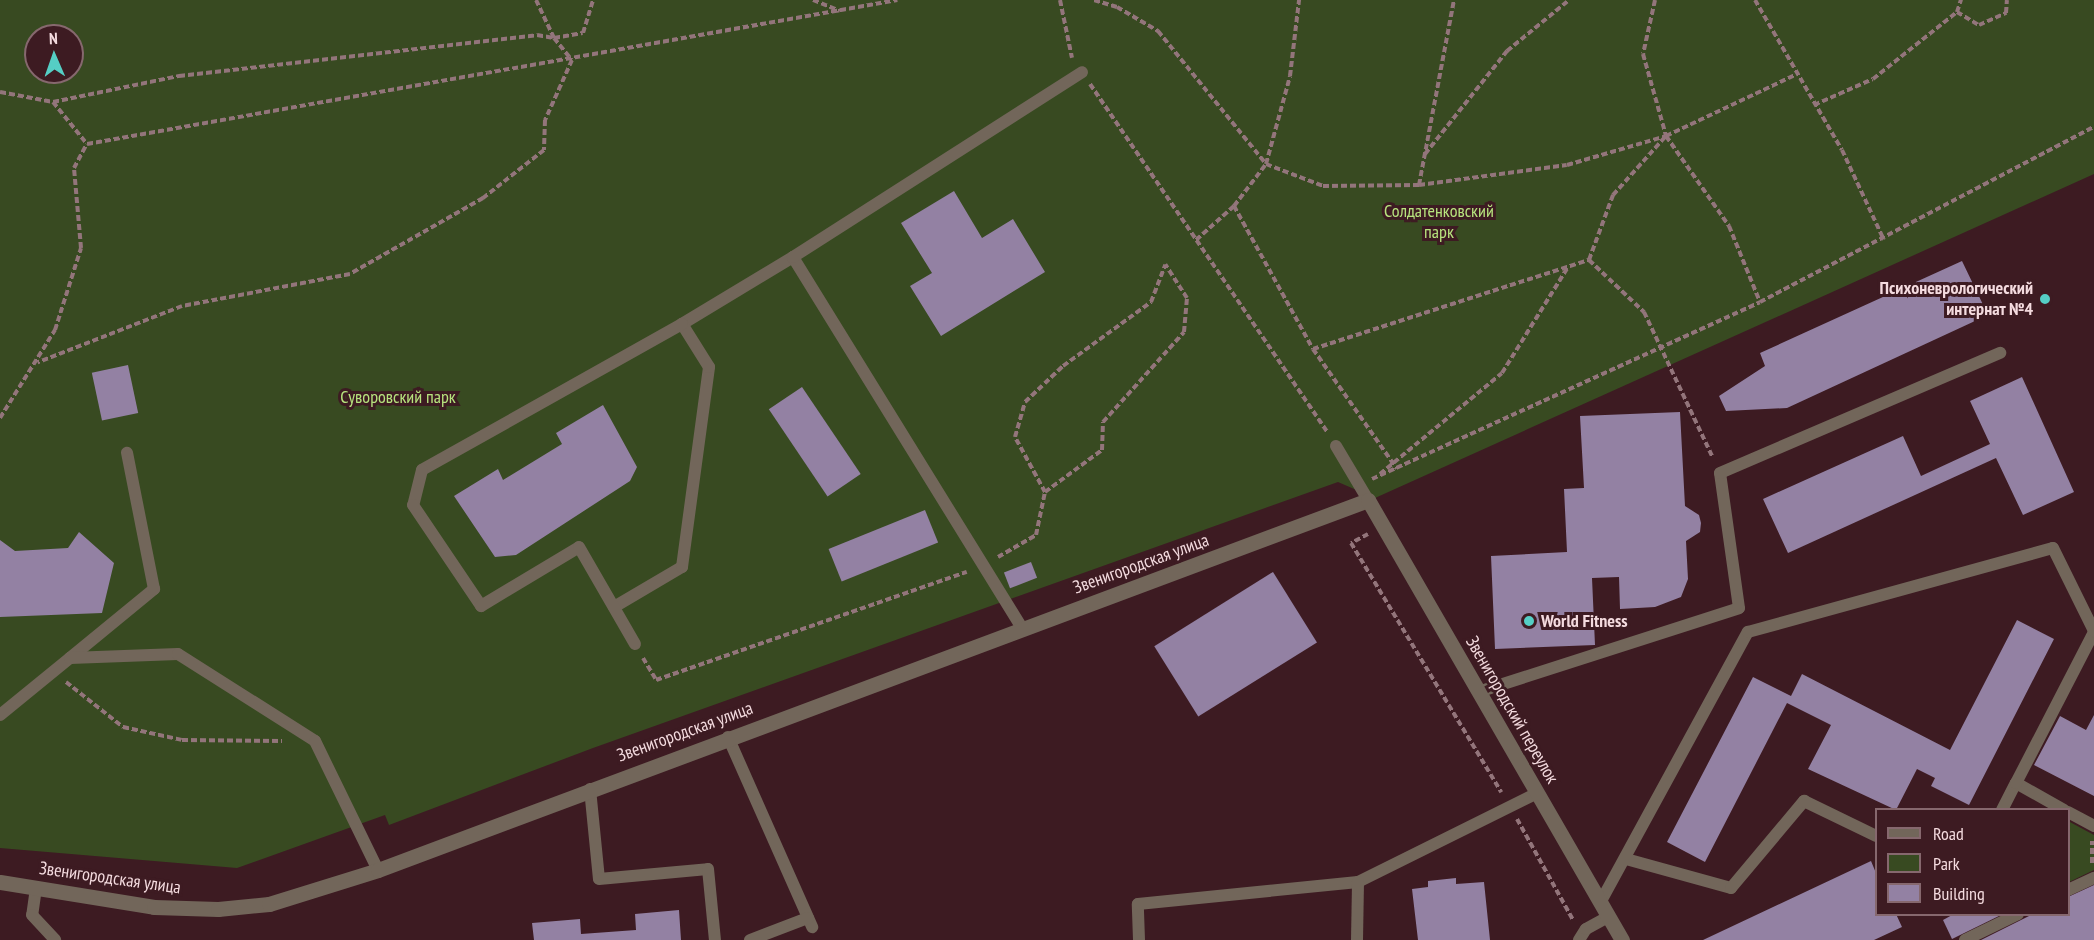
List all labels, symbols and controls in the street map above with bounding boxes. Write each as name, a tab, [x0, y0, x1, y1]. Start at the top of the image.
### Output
north arrow	[24, 24, 84, 84]
text: N	[49, 28, 58, 48]
park label: Солдатенковский парк	[1384, 201, 1494, 244]
place label: Психоневрологический интернат №4	[1880, 278, 2033, 320]
marker: Психоневрологический интернат №4	[2038, 292, 2052, 306]
park label: Суворовский парк	[340, 386, 456, 408]
street label: Звенигородская улица	[1070, 529, 1212, 599]
place label: World Fitness	[1541, 610, 1628, 632]
marker: World Fitness	[1522, 614, 1536, 628]
street label: Звенигородский переулок	[1461, 633, 1563, 787]
street label: Звенигородская улица	[614, 697, 756, 767]
legend	[1875, 808, 2070, 916]
text: Road	[1933, 822, 1964, 845]
text: Park	[1933, 852, 1960, 875]
street label: Звенигородская улица	[38, 857, 182, 899]
text: Building	[1933, 882, 1985, 905]

